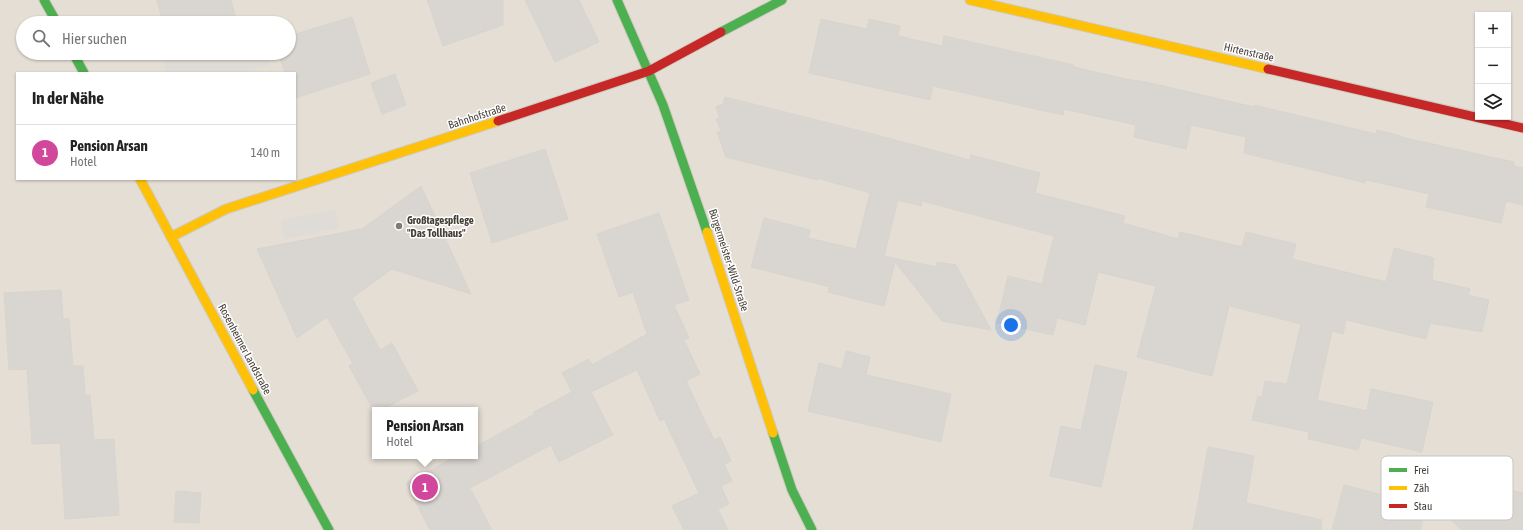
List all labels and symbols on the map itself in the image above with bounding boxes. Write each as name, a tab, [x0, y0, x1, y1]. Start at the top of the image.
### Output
street label: Hirtenstraße	[1223, 40, 1275, 64]
street label: Bahnhofstraße	[447, 101, 507, 131]
street label: Bürgermeister-Wild-Straße	[707, 207, 751, 313]
place label: Großtagespflege "Das Tollhaus"	[407, 214, 474, 239]
marker: Großtagespflege "Das Tollhaus"	[394, 221, 404, 231]
street label: Rosenheimer Landstraße	[216, 302, 274, 396]
your location	[1001, 315, 1021, 335]
legend	[1381, 456, 1513, 520]
text: Frei	[1414, 464, 1429, 476]
pin: 1	[412, 472, 438, 502]
text: Zäh	[1414, 482, 1429, 494]
text: Stau	[1414, 500, 1432, 512]

